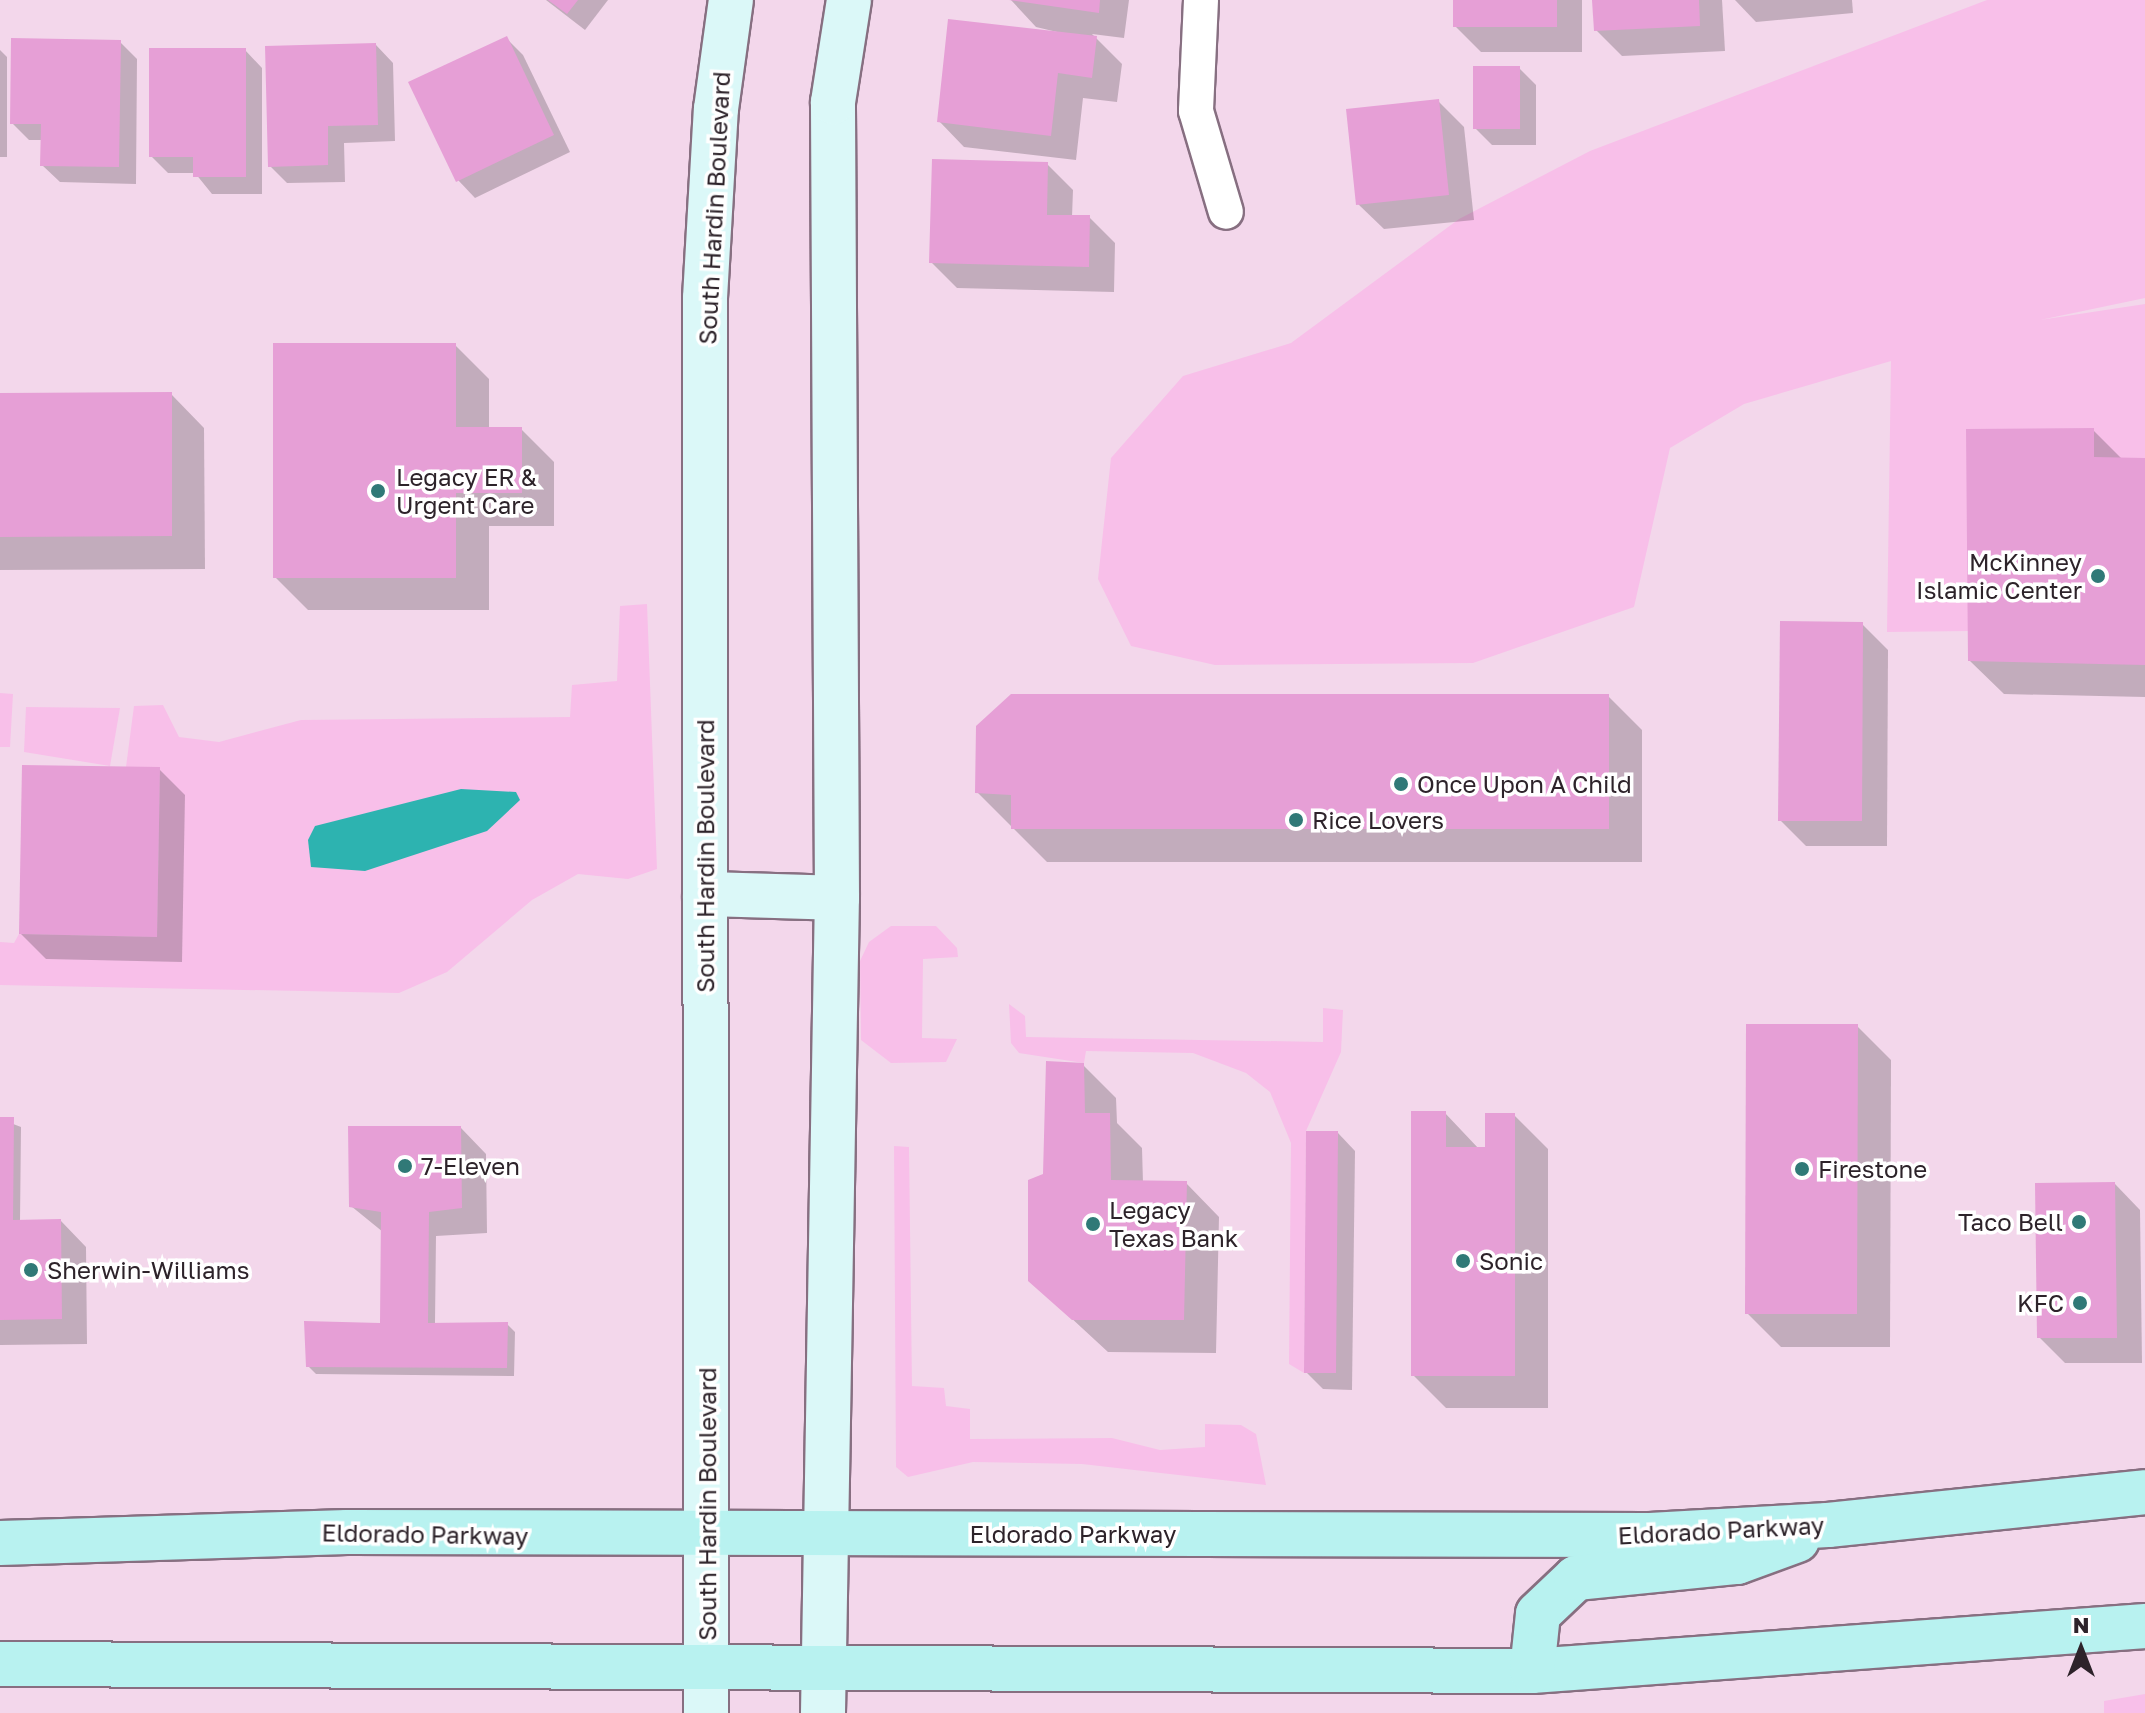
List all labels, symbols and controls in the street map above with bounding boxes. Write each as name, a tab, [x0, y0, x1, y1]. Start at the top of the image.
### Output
street label: South Hardin Boulevard	[692, 71, 736, 345]
place label: Legacy ER & Urgent Care	[396, 463, 537, 519]
marker: Legacy ER & Urgent Care	[367, 480, 389, 502]
place label: McKinney Islamic Center	[1916, 548, 2082, 604]
marker: McKinney Islamic Center	[2089, 567, 2107, 585]
street label: South Hardin Boulevard	[691, 719, 719, 993]
place label: Once Upon A Child	[1417, 770, 1632, 798]
marker: Once Upon A Child	[1392, 775, 1410, 793]
place label: Rice Lovers	[1312, 806, 1444, 834]
marker: Rice Lovers	[1287, 811, 1305, 829]
place label: 7-Eleven	[421, 1152, 520, 1180]
place label: Firestone	[1818, 1155, 1927, 1183]
marker: 7-Eleven	[396, 1157, 414, 1175]
marker: Firestone	[1793, 1160, 1811, 1178]
place label: Legacy Texas Bank	[1109, 1196, 1238, 1252]
place label: Taco Bell	[1958, 1208, 2063, 1236]
marker: Taco Bell	[2070, 1213, 2088, 1231]
marker: Legacy Texas Bank	[1084, 1215, 1102, 1233]
place label: Sonic	[1479, 1247, 1543, 1275]
marker: Sonic	[1454, 1252, 1472, 1270]
place label: Sherwin-Williams	[47, 1256, 249, 1284]
marker: Sherwin-Williams	[22, 1261, 40, 1279]
place label: KFC	[2017, 1289, 2064, 1317]
marker: KFC	[2071, 1294, 2089, 1312]
street label: South Hardin Boulevard	[693, 1367, 721, 1641]
street label: Eldorado Parkway	[1617, 1510, 1825, 1550]
street label: Eldorado Parkway	[321, 1518, 529, 1550]
street label: Eldorado Parkway	[970, 1520, 1176, 1548]
north arrow	[2041, 1609, 2121, 1689]
text: N	[2073, 1611, 2089, 1638]

